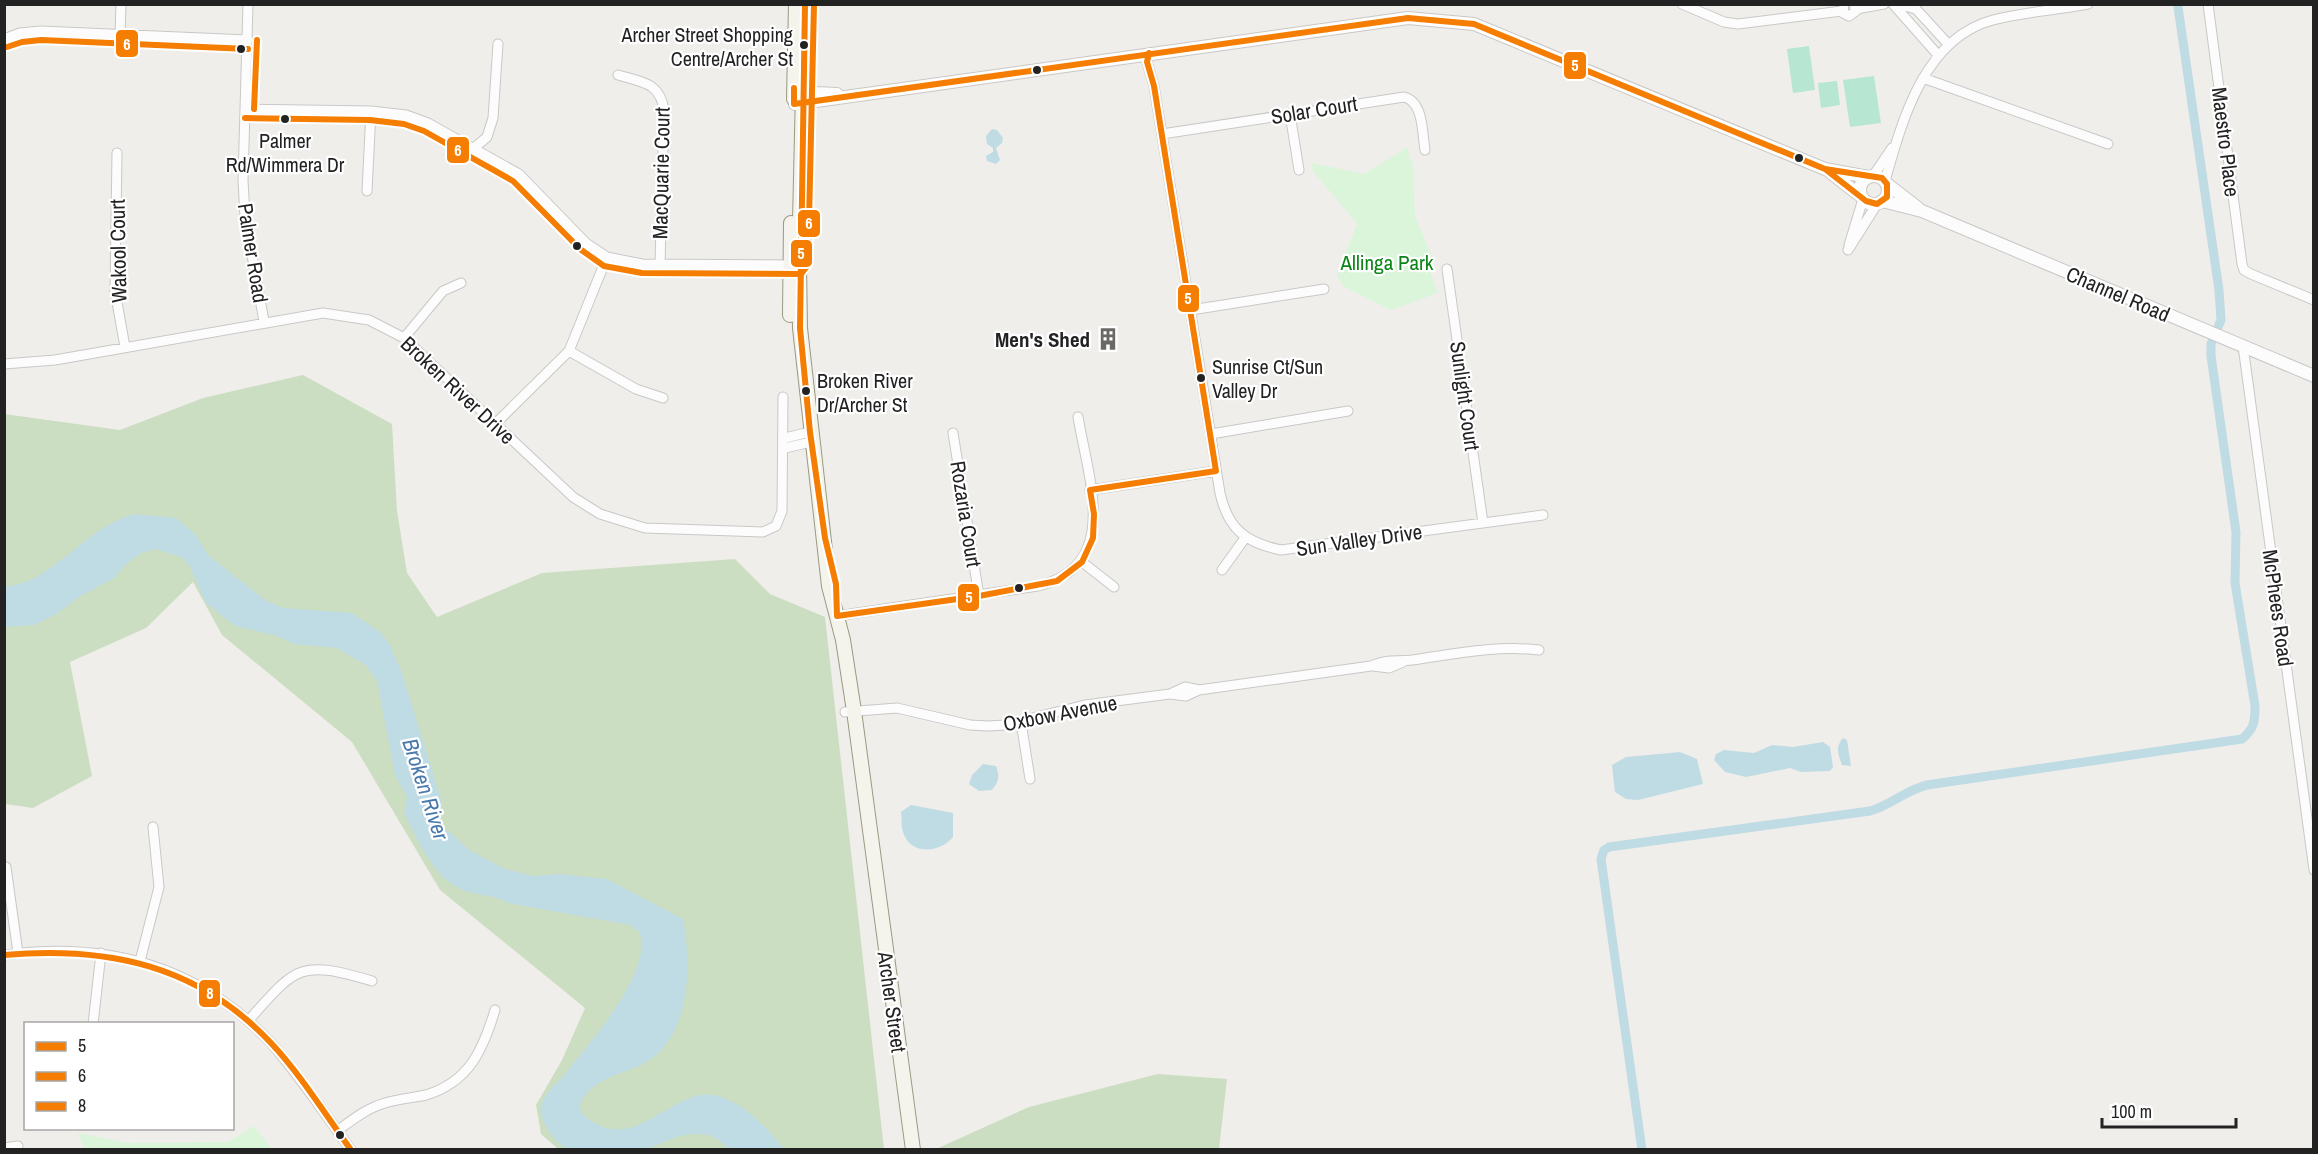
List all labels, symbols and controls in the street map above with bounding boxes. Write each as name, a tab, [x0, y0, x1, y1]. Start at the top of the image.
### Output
place label: Archer Street Shopping Centre/Archer St	[621, 21, 793, 72]
line badge: 6	[115, 29, 139, 58]
text: 6	[123, 33, 131, 55]
marker: Archer Street Shopping Centre/Archer St	[798, 39, 810, 51]
unlabelled marker	[235, 43, 247, 55]
line badge: 5	[1563, 51, 1587, 80]
text: 5	[1571, 54, 1579, 76]
unlabelled marker	[1031, 64, 1043, 76]
street label: Maestro Place	[2205, 86, 2247, 198]
street label: Solar Court	[1269, 89, 1359, 131]
street label: MacQuarie Court	[645, 107, 677, 239]
marker: Palmer Rd/Wimmera Dr	[279, 113, 291, 125]
place label: Palmer Rd/Wimmera Dr	[226, 127, 345, 178]
line badge: 6	[446, 136, 470, 164]
text: 6	[454, 139, 462, 161]
unlabelled marker	[1793, 152, 1805, 164]
street label: Wakool Court	[103, 199, 133, 303]
street label: Palmer Road	[231, 201, 275, 305]
line badge: 6	[797, 209, 821, 238]
text: 6	[805, 212, 813, 234]
line badge: 5	[790, 239, 813, 268]
unlabelled marker	[571, 240, 583, 252]
text: 5	[797, 242, 805, 264]
park label: Allinga Park	[1340, 248, 1434, 277]
street label: Channel Road	[2062, 259, 2174, 329]
line badge: 5	[1177, 284, 1200, 313]
text: 5	[1184, 287, 1192, 309]
place label: Men's Shed	[995, 325, 1090, 354]
building icon: Men's Shed	[1095, 326, 1121, 352]
street label: Broken River Drive	[395, 329, 521, 451]
street label: Sunlight Court	[1443, 339, 1487, 453]
place label: Sunrise Ct/Sun Valley Dr	[1212, 353, 1323, 404]
place label: Broken River Dr/Archer St	[817, 367, 913, 418]
marker: Sunrise Ct/Sun Valley Dr	[1195, 372, 1207, 384]
marker: Broken River Dr/Archer St	[800, 385, 812, 397]
street label: Rozaria Court	[943, 459, 989, 569]
street label: Sun Valley Drive	[1294, 517, 1424, 563]
street label: McPhees Road	[2255, 548, 2301, 668]
unlabelled marker	[1013, 582, 1025, 594]
line badge: 5	[957, 583, 980, 612]
text: 5	[965, 586, 973, 608]
street label: Oxbow Avenue	[1001, 688, 1119, 738]
water label: Broken River	[395, 734, 457, 845]
street label: Archer Street	[870, 949, 913, 1054]
line badge: 8	[198, 979, 221, 1008]
text: 8	[206, 982, 214, 1004]
legend	[24, 1022, 234, 1130]
text: 5	[78, 1033, 86, 1058]
text: 6	[78, 1063, 86, 1088]
scale bar	[2102, 1091, 2236, 1129]
text: 8	[78, 1093, 86, 1118]
text: 100 m	[2111, 1099, 2152, 1124]
unlabelled marker	[334, 1129, 346, 1141]

